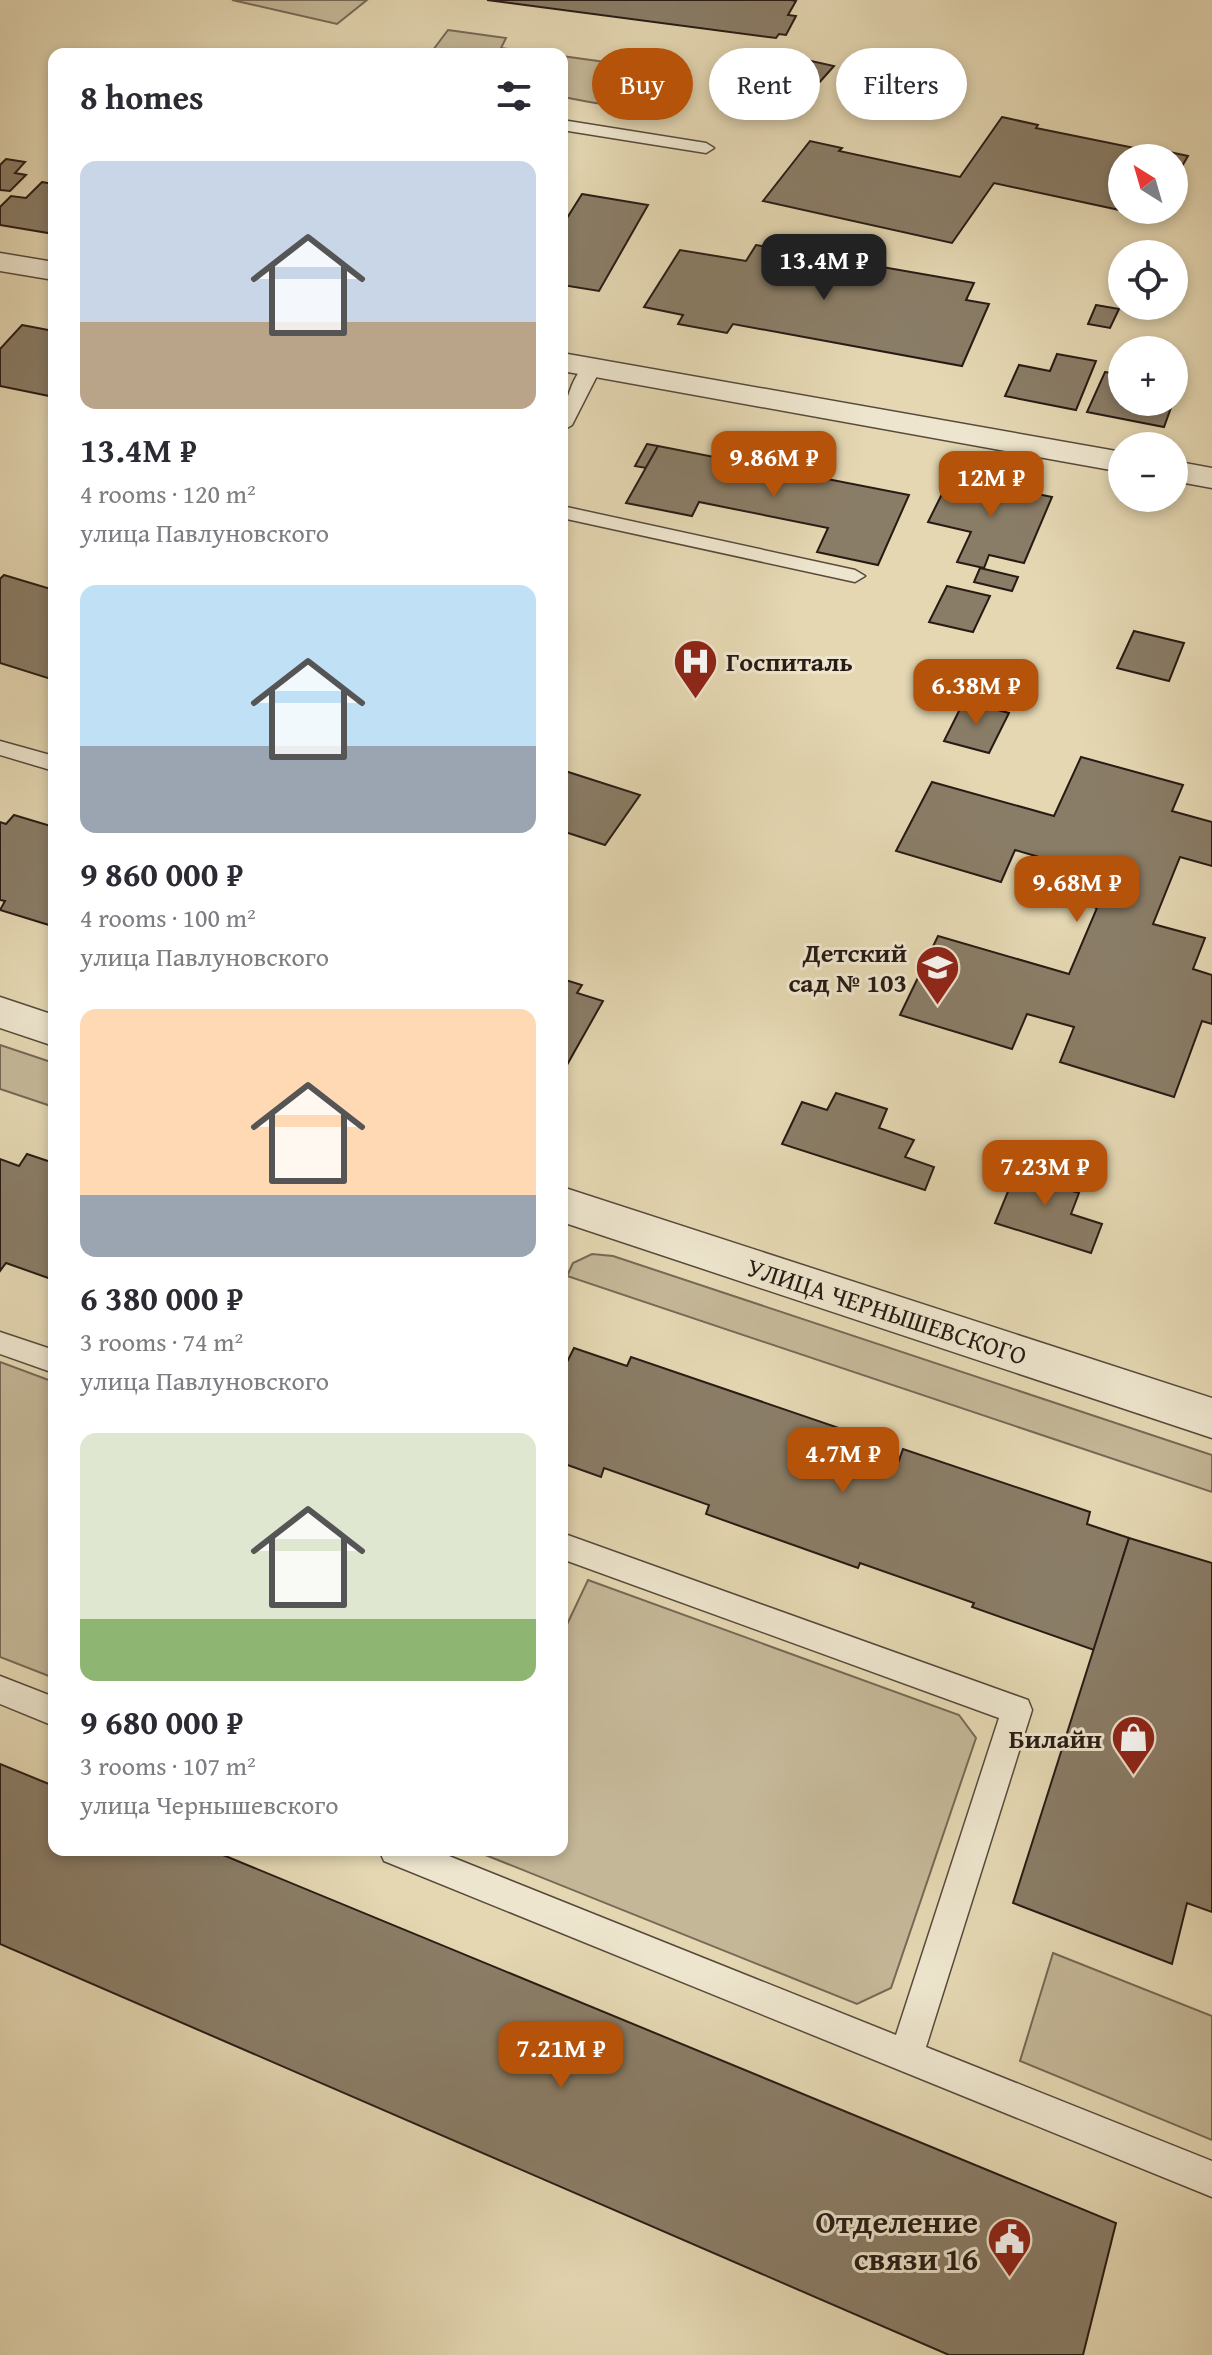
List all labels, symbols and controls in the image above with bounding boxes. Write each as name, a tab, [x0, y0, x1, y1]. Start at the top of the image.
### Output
chip: Buy	[592, 48, 693, 120]
chip: Rent	[709, 48, 820, 120]
chip: Filters	[836, 48, 967, 120]
text: 8 homes	[80, 72, 204, 121]
icon: filters	[492, 74, 536, 118]
north arrow	[1108, 144, 1188, 224]
map controls	[1108, 144, 1188, 512]
icon: home	[236, 213, 380, 357]
pin: 13.4M ₽	[750, 234, 898, 302]
text: 13.4M ₽	[779, 240, 869, 279]
button: locate	[1108, 240, 1188, 320]
button: +	[1108, 336, 1188, 416]
text: 13.4M ₽	[80, 425, 197, 474]
pin: 9.86M ₽	[700, 431, 848, 499]
button: −	[1108, 432, 1188, 512]
text: 9.86M ₽	[729, 437, 819, 476]
pin: 12M ₽	[935, 451, 1047, 519]
text: 12M ₽	[957, 457, 1025, 496]
text: 4 rooms · 120 m²	[80, 474, 256, 513]
text: улица Павлуновского	[80, 513, 329, 552]
icon: home	[236, 637, 380, 781]
hospital icon: Госпиталь	[671, 637, 719, 700]
place label: Госпиталь	[726, 642, 853, 681]
pin: 6.38M ₽	[902, 659, 1050, 727]
text: 6.38M ₽	[931, 665, 1021, 704]
text: 9 860 000 ₽	[80, 849, 243, 898]
pin: 9.68M ₽	[1003, 856, 1151, 924]
text: 9.68M ₽	[1032, 862, 1122, 901]
text: 4 rooms · 100 m²	[80, 898, 256, 937]
place label: Детский сад № 103	[788, 933, 907, 1002]
text: улица Павлуновского	[80, 937, 329, 976]
school or university icon: Детский сад № 103	[914, 943, 962, 1006]
icon: home	[236, 1061, 380, 1205]
pin: 7.23M ₽	[971, 1140, 1119, 1208]
text: 7.23M ₽	[1000, 1146, 1090, 1185]
street label: УЛИЦА ЧЕРНЫШЕВСКОГО	[742, 1247, 1032, 1375]
text: 6 380 000 ₽	[80, 1273, 243, 1322]
text: 3 rooms · 74 m²	[80, 1322, 243, 1361]
text: улица Павлуновского	[80, 1361, 329, 1400]
pin: 4.7M ₽	[778, 1427, 908, 1495]
text: 4.7M ₽	[805, 1433, 881, 1472]
icon: home	[236, 1485, 380, 1629]
text: 9 680 000 ₽	[80, 1697, 243, 1746]
shop icon: Билайн	[1109, 1714, 1157, 1777]
place label: Билайн	[1009, 1719, 1102, 1758]
text: 3 rooms · 107 m²	[80, 1746, 256, 1785]
text: улица Чернышевского	[80, 1785, 339, 1824]
pin: 7.21M ₽	[487, 2022, 635, 2090]
text: 7.21M ₽	[516, 2028, 606, 2067]
place label: Отделение связи 16	[816, 2198, 978, 2282]
public building icon: Отделение связи 16	[985, 2215, 1033, 2278]

